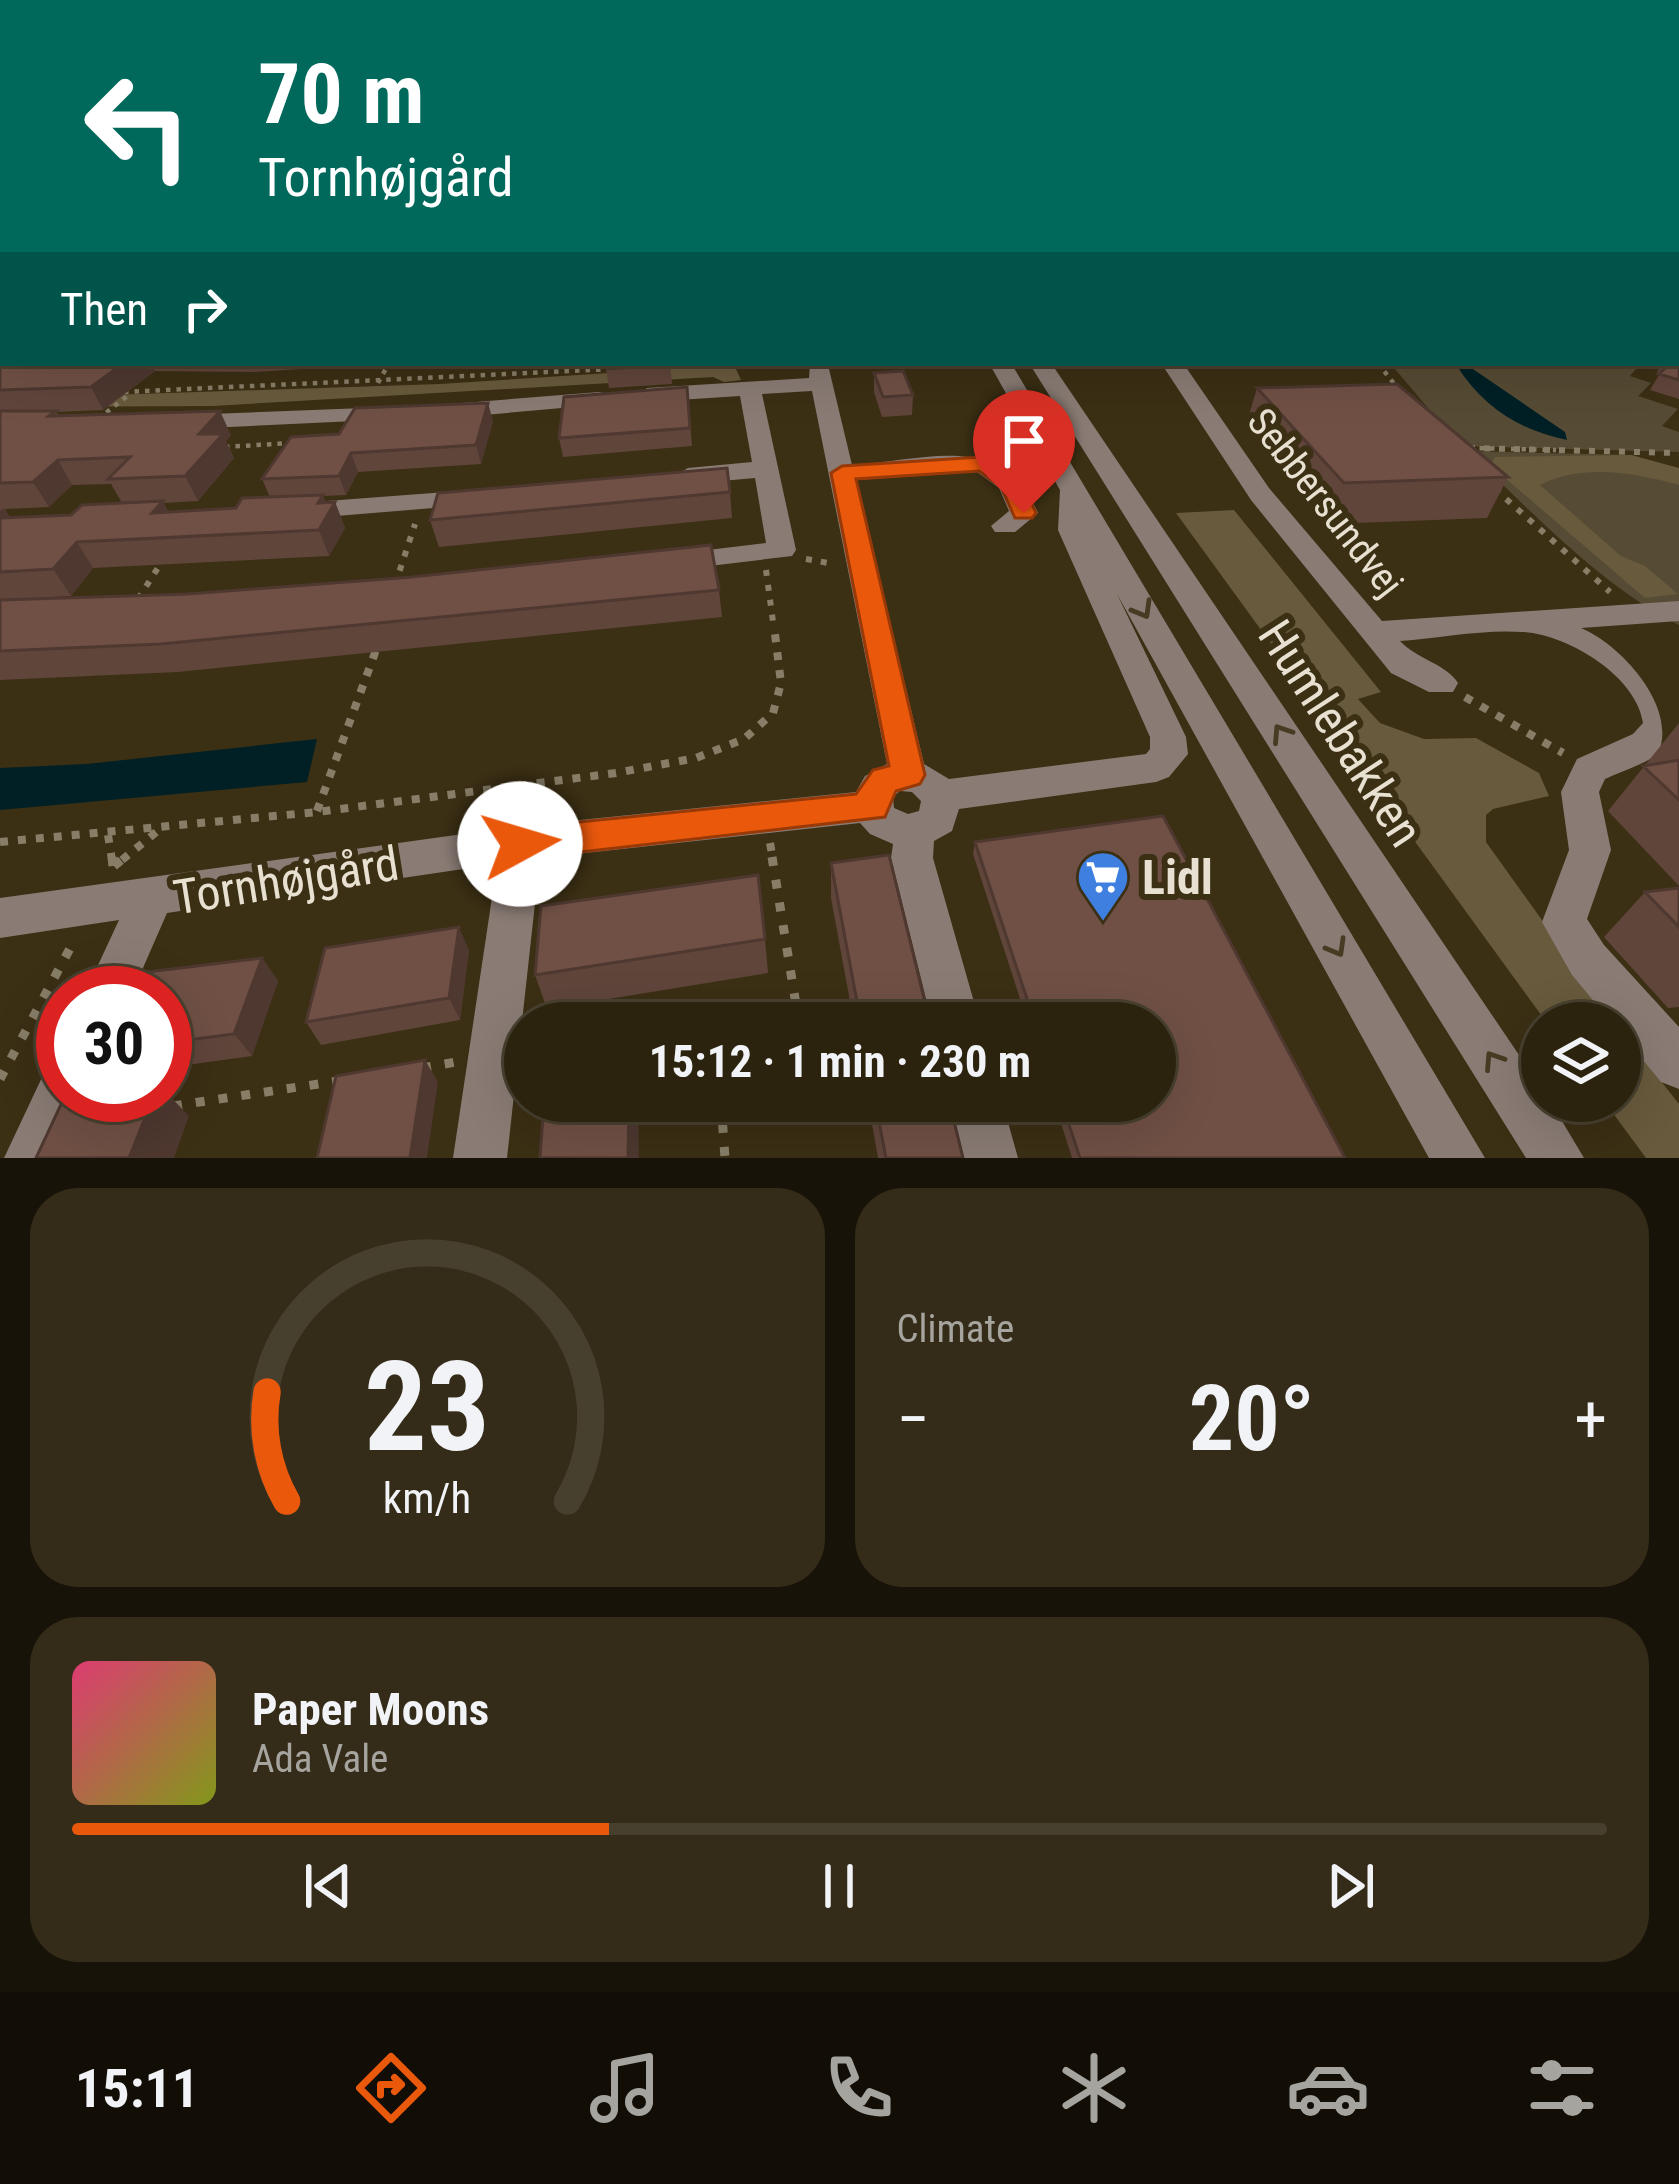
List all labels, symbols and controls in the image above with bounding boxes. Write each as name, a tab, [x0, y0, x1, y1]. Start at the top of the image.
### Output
text: 70 m	[258, 45, 425, 144]
icon: left	[60, 48, 216, 204]
text: Tornhøjgård	[258, 146, 514, 209]
icon: right	[172, 276, 238, 342]
text: Then	[60, 283, 148, 336]
pin	[973, 390, 1075, 513]
street label: Sebbersundvej	[1238, 400, 1413, 606]
icon: arrive	[991, 408, 1057, 474]
one-way arrow	[1128, 597, 1151, 619]
street label: Humlebakken	[1246, 610, 1435, 857]
one-way arrow	[1272, 724, 1295, 746]
position arrow	[457, 781, 583, 907]
street label: Tornhøjgård	[169, 835, 403, 926]
supermarket icon: Lidl	[1075, 849, 1131, 923]
place label: Lidl	[1142, 849, 1213, 906]
one-way arrow	[1323, 935, 1346, 957]
speed limit sign: 30	[36, 966, 192, 1122]
map controls	[1521, 1002, 1641, 1122]
button: layers	[1521, 1002, 1641, 1122]
text: 15:12 · 1 min · 230 m	[649, 1035, 1031, 1088]
one-way arrow	[1485, 1051, 1508, 1073]
text: Climate	[897, 1306, 1014, 1352]
text: 23	[364, 1334, 490, 1480]
text: 20°	[1189, 1367, 1315, 1472]
text: −	[897, 1381, 930, 1458]
text: +	[1574, 1381, 1607, 1458]
text: km/h	[383, 1472, 471, 1522]
text: Paper Moons	[252, 1683, 489, 1736]
text: Ada Vale	[252, 1736, 388, 1782]
icon: previous	[295, 1853, 361, 1919]
icon: pause	[806, 1853, 872, 1919]
icon: next	[1318, 1853, 1384, 1919]
icon: directions	[349, 2046, 433, 2130]
icon: music	[583, 2046, 667, 2130]
icon: phone	[817, 2046, 901, 2130]
icon: climate	[1052, 2046, 1136, 2130]
icon: car	[1286, 2046, 1370, 2130]
icon: filters	[1520, 2046, 1604, 2130]
text: 15:11	[75, 2057, 199, 2120]

